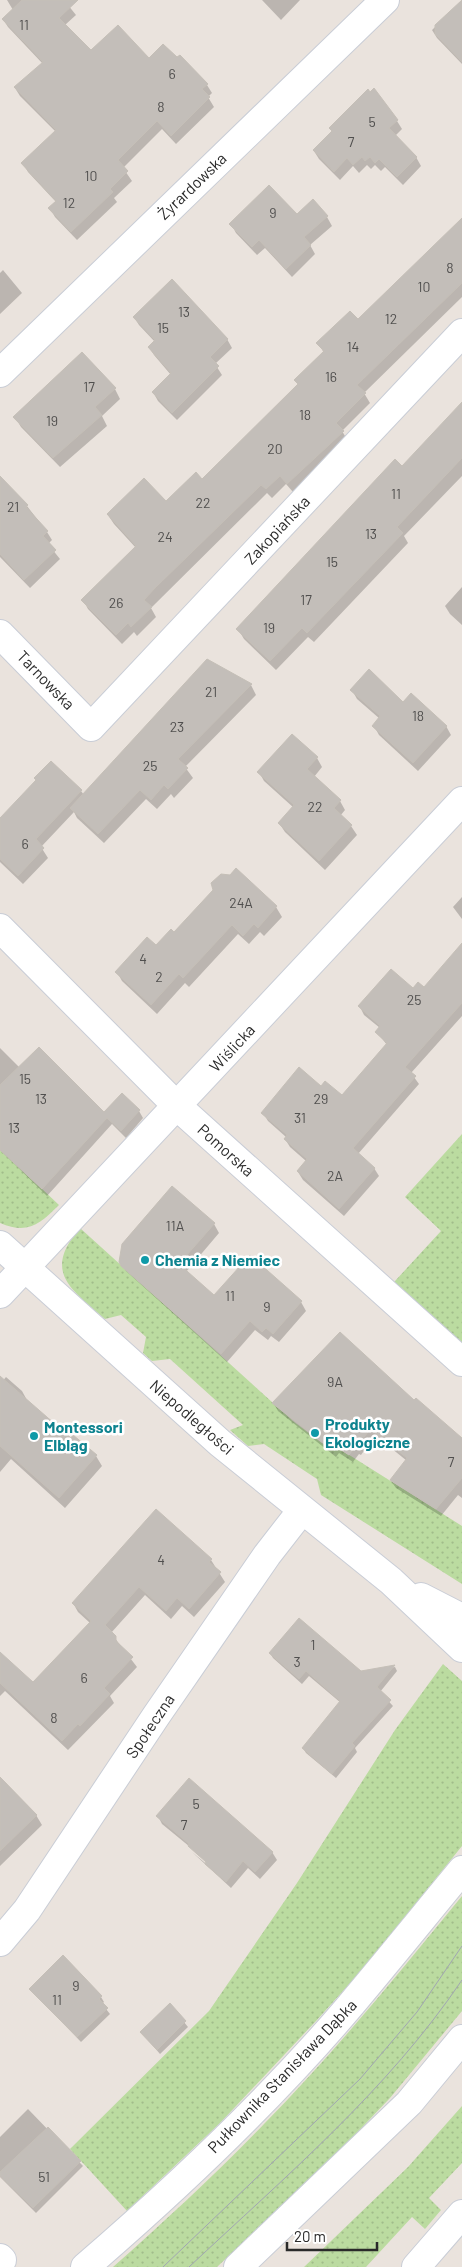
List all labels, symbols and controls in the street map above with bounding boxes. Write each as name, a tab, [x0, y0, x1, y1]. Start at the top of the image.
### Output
house number: 11	[19, 16, 29, 33]
house number: 6	[168, 65, 176, 82]
house number: 8	[157, 98, 165, 115]
house number: 5	[368, 113, 376, 130]
house number: 7	[348, 133, 355, 150]
street label: Żyrardowska	[153, 148, 230, 223]
house number: 10	[85, 167, 97, 184]
house number: 12	[63, 194, 75, 211]
house number: 9	[269, 204, 277, 221]
house number: 8	[446, 259, 454, 276]
house number: 10	[418, 278, 430, 295]
house number: 13	[178, 303, 190, 320]
house number: 12	[385, 310, 397, 327]
house number: 15	[157, 319, 169, 336]
house number: 14	[347, 338, 359, 355]
house number: 16	[325, 368, 337, 385]
house number: 17	[83, 378, 95, 395]
house number: 18	[299, 406, 311, 423]
house number: 19	[46, 412, 58, 429]
house number: 20	[267, 440, 283, 457]
house number: 11	[391, 485, 401, 502]
street label: Zakopiańska	[240, 491, 313, 568]
house number: 22	[195, 494, 211, 511]
house number: 21	[7, 498, 19, 515]
house number: 13	[365, 525, 377, 542]
house number: 24	[157, 528, 173, 545]
house number: 15	[326, 553, 338, 570]
house number: 17	[300, 591, 312, 608]
house number: 26	[109, 594, 123, 611]
house number: 19	[263, 619, 275, 636]
street label: Tarnowska	[14, 646, 79, 713]
house number: 21	[205, 683, 217, 700]
house number: 18	[412, 707, 424, 724]
house number: 23	[170, 718, 184, 735]
house number: 25	[143, 757, 157, 774]
house number: 22	[307, 798, 323, 815]
house number: 6	[21, 835, 29, 852]
house number: 24A	[229, 894, 253, 911]
house number: 4	[139, 950, 147, 967]
house number: 2	[155, 968, 163, 985]
house number: 25	[407, 991, 421, 1008]
street label: Wiślicka	[205, 1020, 258, 1075]
house number: 15	[19, 1070, 31, 1087]
house number: 13	[35, 1090, 47, 1107]
house number: 29	[314, 1090, 328, 1107]
house number: 31	[294, 1109, 306, 1126]
house number: 13	[8, 1119, 20, 1136]
street label: Pomorska	[194, 1119, 258, 1180]
house number: 2A	[327, 1167, 343, 1184]
house number: 11A	[166, 1217, 185, 1234]
place label: Chemia z Niemiec	[155, 1250, 280, 1269]
marker: Chemia z Niemiec	[139, 1254, 151, 1266]
house number: 11	[225, 1287, 235, 1304]
house number: 9	[263, 1298, 271, 1315]
house number: 9A	[327, 1373, 343, 1390]
street label: Niepodległości	[147, 1375, 238, 1458]
place label: Produkty Ekologiczne	[325, 1414, 411, 1451]
place label: Montessori Elbląg	[44, 1417, 123, 1454]
marker: Produkty Ekologiczne	[309, 1427, 321, 1439]
marker: Montessori Elbląg	[28, 1430, 40, 1442]
house number: 7	[448, 1453, 455, 1470]
house number: 4	[157, 1551, 165, 1568]
house number: 1	[311, 1636, 315, 1653]
house number: 3	[293, 1653, 301, 1670]
house number: 6	[80, 1669, 88, 1686]
street label: Społeczna	[121, 1690, 178, 1761]
house number: 8	[50, 1709, 58, 1726]
house number: 5	[192, 1795, 200, 1812]
house number: 7	[181, 1816, 188, 1833]
house number: 9	[72, 1977, 80, 1994]
house number: 11	[52, 1991, 62, 2008]
street label: Pułkownika Stanisława Dąbka	[203, 1995, 360, 2156]
house number: 51	[38, 2168, 50, 2185]
scale bar	[287, 2220, 377, 2252]
text: 20 m	[294, 2227, 326, 2245]

